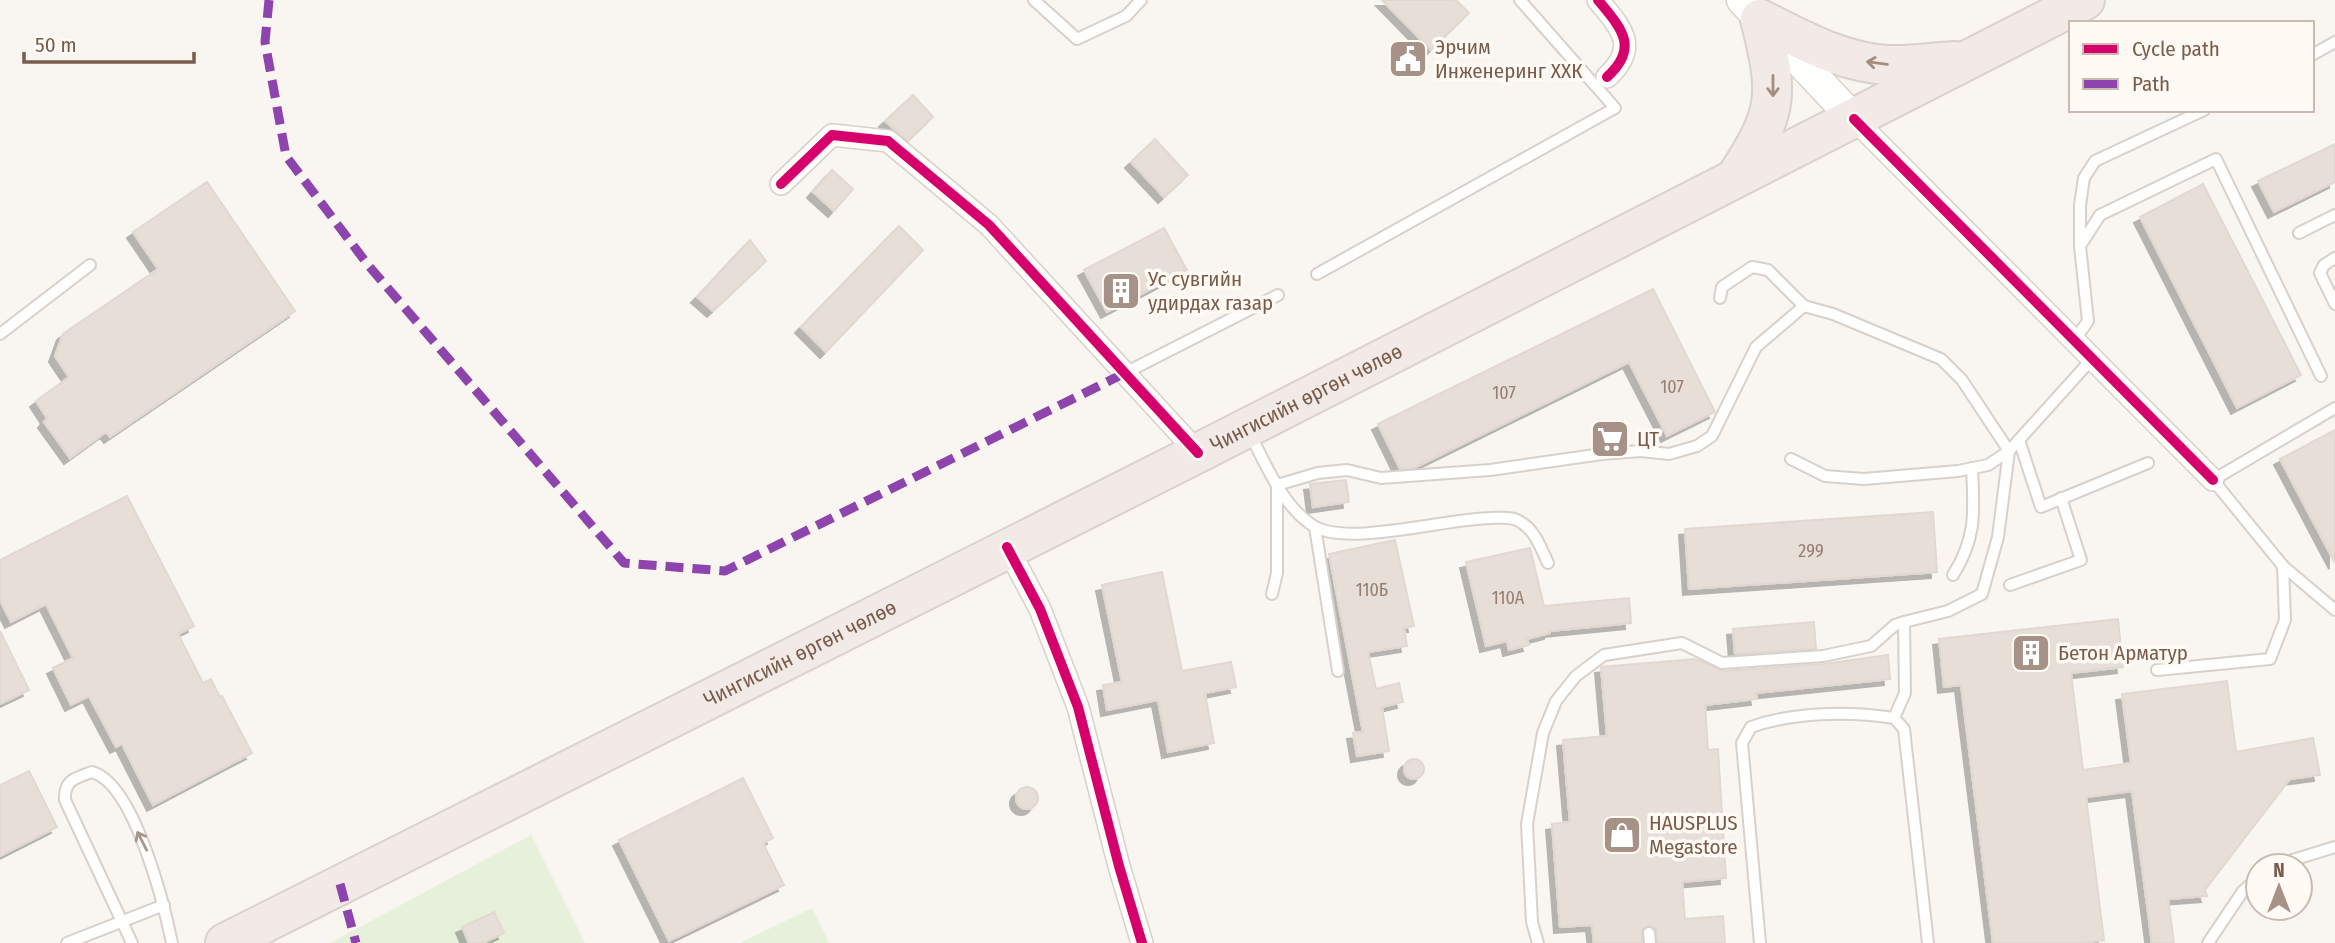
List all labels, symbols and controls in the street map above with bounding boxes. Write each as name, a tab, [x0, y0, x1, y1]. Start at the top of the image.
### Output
scale bar	[24, 21, 194, 65]
legend	[2069, 21, 2314, 112]
text: 50 m	[35, 32, 77, 58]
place label: Эрчим Инженеринг ХХК	[1435, 34, 1583, 84]
text: Cycle path	[2132, 36, 2220, 62]
public building icon: Эрчим Инженеринг ХХК	[1387, 38, 1429, 80]
one-way arrow	[1866, 57, 1889, 70]
text: Path	[2132, 71, 2170, 97]
one-way arrow	[1766, 74, 1780, 97]
place label: Ус сувгийн удирдах газар	[1147, 266, 1273, 316]
building icon: Ус сувгийн удирдах газар	[1100, 270, 1142, 312]
street label: Чингисийн өргөн чөлөө	[1206, 338, 1407, 458]
house number: 107	[1660, 376, 1684, 398]
house number: 107	[1492, 382, 1516, 404]
supermarket icon: ЦТ	[1589, 418, 1631, 460]
place label: ЦТ	[1637, 426, 1659, 452]
house number: 299	[1798, 540, 1824, 562]
house number: 110Б	[1356, 579, 1388, 601]
house number: 110А	[1492, 587, 1525, 609]
street label: Чингисийн өргөн чөлөө	[700, 594, 901, 713]
building icon: Бетон Арматур	[2010, 632, 2052, 674]
place label: Бетон Арматур	[2058, 640, 2188, 666]
place label: HAUSPLUS Megastore	[1649, 810, 1738, 860]
shop icon: HAUSPLUS Megastore	[1601, 814, 1643, 856]
one-way arrow	[134, 831, 148, 852]
north arrow	[2244, 852, 2314, 922]
text: N	[2273, 859, 2285, 882]

